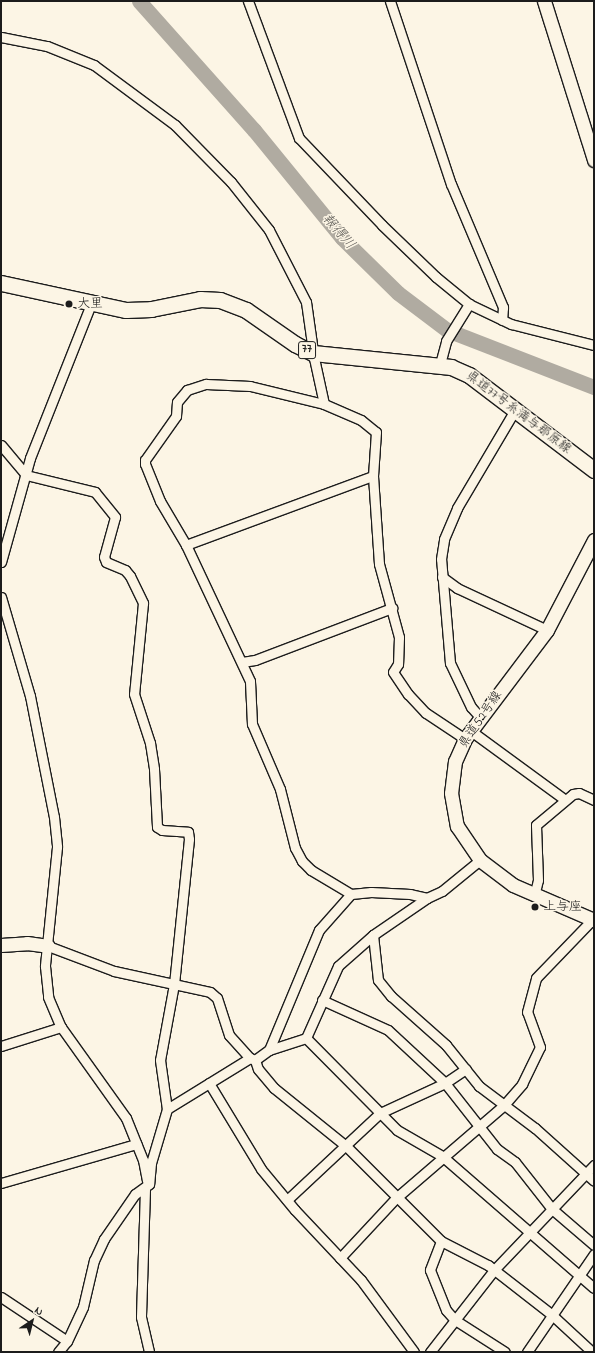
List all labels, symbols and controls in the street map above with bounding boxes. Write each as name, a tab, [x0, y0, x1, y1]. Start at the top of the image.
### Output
water label: 報得川	[318, 211, 358, 253]
place label: 大里	[77, 296, 103, 312]
marker: 大里	[64, 299, 74, 309]
road number: 77	[298, 340, 316, 360]
street label: 県道77号糸満与那原線	[462, 368, 574, 458]
street label: 県道52号線	[456, 688, 506, 752]
place label: 上与座	[543, 899, 582, 915]
marker: 上与座	[530, 902, 540, 912]
north arrow	[12, 1301, 52, 1341]
text: N	[31, 1302, 47, 1320]

